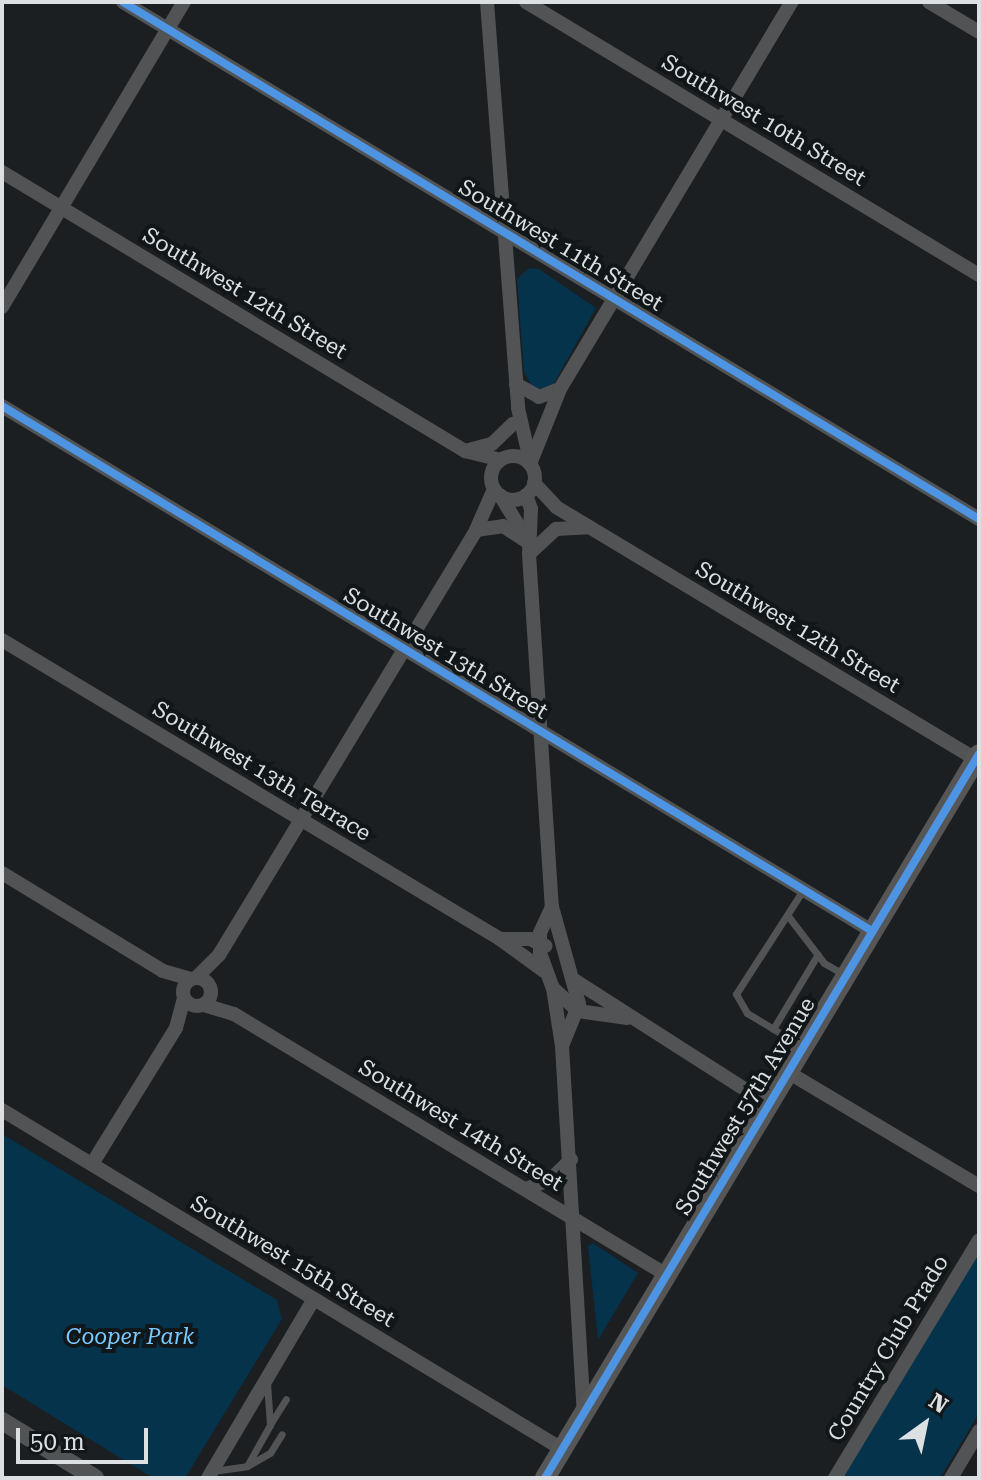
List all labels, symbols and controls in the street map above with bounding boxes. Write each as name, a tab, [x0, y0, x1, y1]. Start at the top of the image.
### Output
street label: Southwest 10th Street	[657, 49, 871, 191]
street label: Southwest 11th Street	[454, 174, 668, 316]
street label: Southwest 12th Street	[138, 222, 352, 364]
street label: Southwest 12th Street	[691, 556, 905, 698]
street label: Southwest 13th Street	[339, 582, 553, 724]
street label: Southwest 13th Terrace	[148, 695, 376, 847]
street label: Southwest 57th Avenue	[670, 992, 820, 1220]
street label: Southwest 14th Street	[354, 1054, 568, 1196]
street label: Southwest 15th Street	[186, 1190, 400, 1332]
street label: Country Club Prado	[822, 1250, 954, 1446]
park label: Cooper Park	[66, 1324, 194, 1350]
north arrow	[885, 1384, 965, 1464]
text: N	[924, 1388, 952, 1419]
scale bar	[20, 1412, 152, 1462]
text: 50 m	[30, 1428, 85, 1456]

